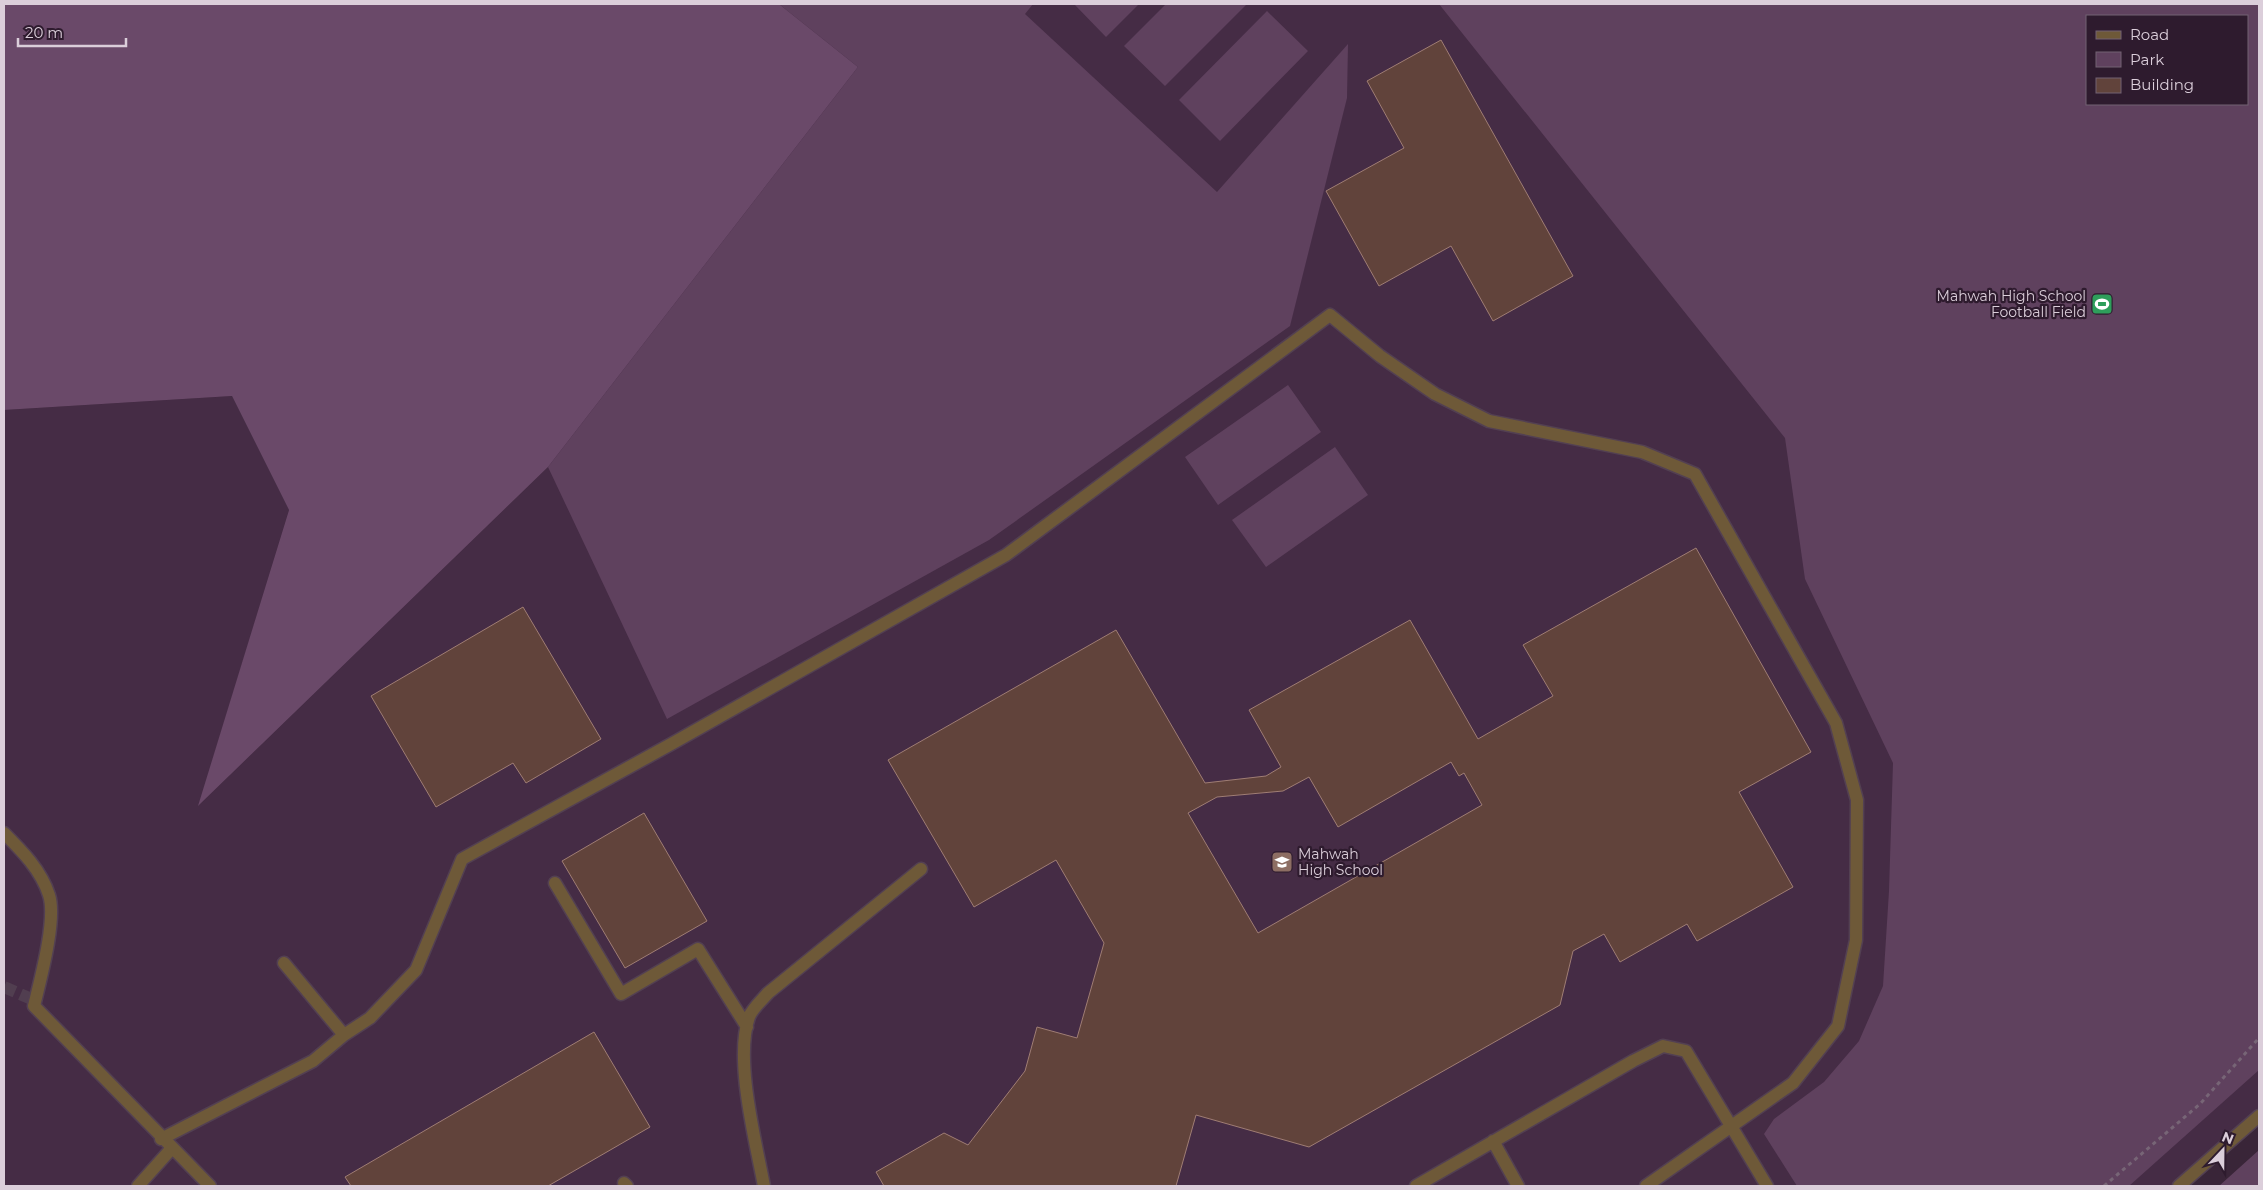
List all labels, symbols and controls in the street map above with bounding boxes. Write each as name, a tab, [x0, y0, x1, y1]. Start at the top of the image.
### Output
scale bar	[18, 15, 125, 47]
legend	[2086, 15, 2248, 105]
text: 20 m	[25, 23, 63, 42]
text: Road	[2130, 25, 2169, 44]
text: Park	[2130, 50, 2164, 69]
text: Building	[2130, 75, 2194, 94]
place label: Mahwah High School Football Field	[1937, 287, 2086, 321]
sports icon: Mahwah High School Football Field	[2090, 292, 2114, 316]
place label: Mahwah High School	[1298, 845, 1383, 879]
school or university icon: Mahwah High School	[1270, 850, 1294, 874]
north arrow	[2198, 1125, 2248, 1175]
text: N	[2219, 1127, 2236, 1148]

